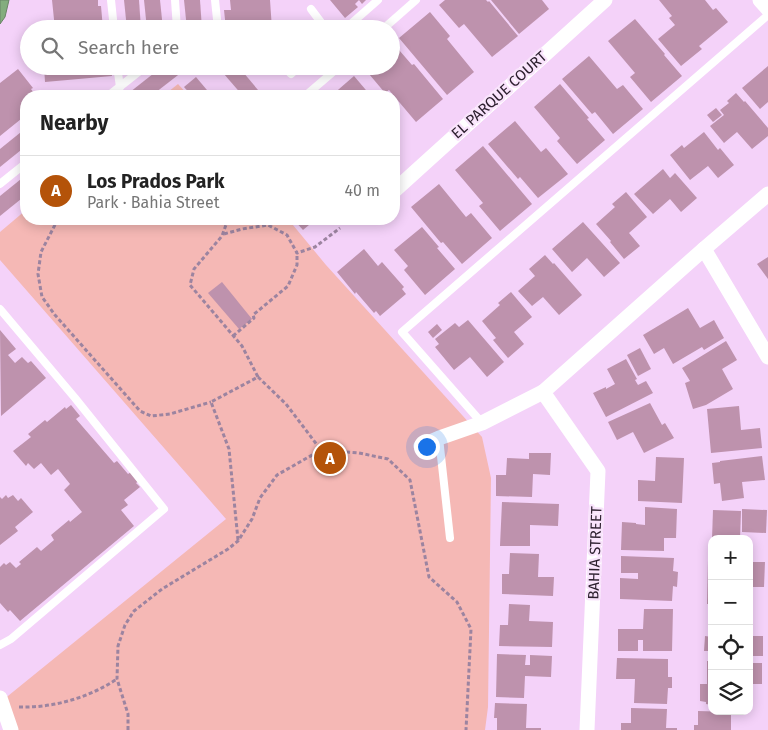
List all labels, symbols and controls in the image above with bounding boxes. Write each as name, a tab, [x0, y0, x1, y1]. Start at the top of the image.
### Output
search box	[20, 20, 400, 75]
icon: search	[38, 34, 66, 62]
text: Search here	[78, 36, 179, 59]
street label: EL PARQUE COURT	[448, 47, 551, 143]
text: Nearby	[40, 110, 108, 136]
text: Los Prados Park	[87, 170, 225, 193]
text: A	[51, 181, 61, 200]
text: 40 m	[345, 181, 380, 200]
text: Park · Bahia Street	[87, 193, 219, 212]
your location	[414, 434, 440, 460]
pin: A	[314, 439, 346, 477]
street label: BAHIA STREET	[584, 506, 606, 600]
map controls	[708, 535, 753, 715]
button: +	[708, 535, 753, 580]
button: −	[708, 580, 753, 625]
button: locate	[708, 625, 753, 670]
button: layers	[708, 670, 753, 715]

